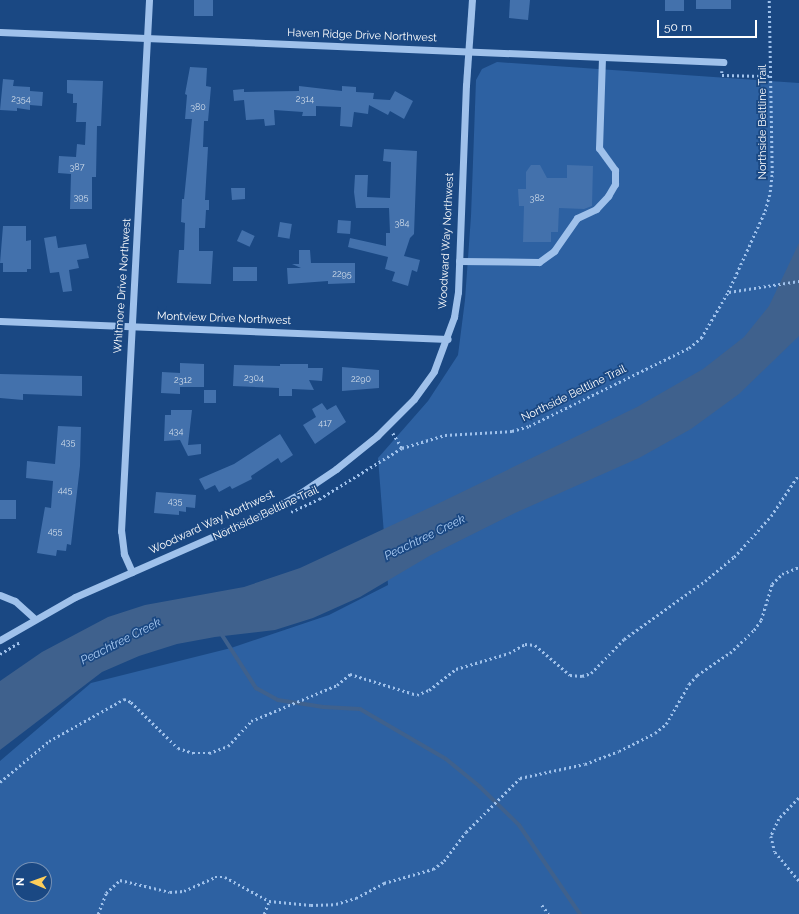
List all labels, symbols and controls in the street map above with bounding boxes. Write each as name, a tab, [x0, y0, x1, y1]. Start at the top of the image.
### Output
scale bar	[659, 12, 759, 38]
text: 50 m	[664, 20, 692, 34]
street label: Haven Ridge Drive Northwest	[287, 27, 437, 45]
street label: Northside Beltline Trail	[756, 64, 770, 180]
house number: 2354	[11, 94, 31, 104]
house number: 2314	[296, 94, 314, 104]
house number: 380	[190, 102, 206, 112]
house number: 387	[70, 162, 84, 172]
street label: Woodward Way Northwest	[437, 172, 457, 310]
house number: 395	[74, 192, 88, 202]
house number: 382	[530, 193, 544, 203]
street label: Whitmore Drive Northwest	[112, 218, 134, 354]
house number: 384	[394, 218, 410, 228]
house number: 2295	[332, 269, 352, 279]
street label: Montview Drive Northwest	[157, 310, 291, 328]
street label: Northside Beltline Trail	[519, 363, 629, 425]
house number: 2304	[244, 373, 264, 383]
house number: 2290	[351, 374, 371, 384]
house number: 2312	[174, 375, 192, 385]
house number: 417	[318, 418, 332, 428]
house number: 434	[169, 426, 183, 436]
house number: 435	[61, 437, 75, 447]
street label: Northside Beltline Trail	[211, 484, 321, 544]
house number: 445	[58, 485, 72, 495]
street label: Woodward Way Northwest	[147, 488, 277, 558]
house number: 435	[168, 496, 182, 506]
water label: Peachtree Creek	[382, 512, 468, 564]
house number: 455	[48, 526, 62, 536]
water label: Peachtree Creek	[78, 616, 164, 668]
north arrow	[12, 862, 52, 902]
text: N	[14, 877, 27, 886]

